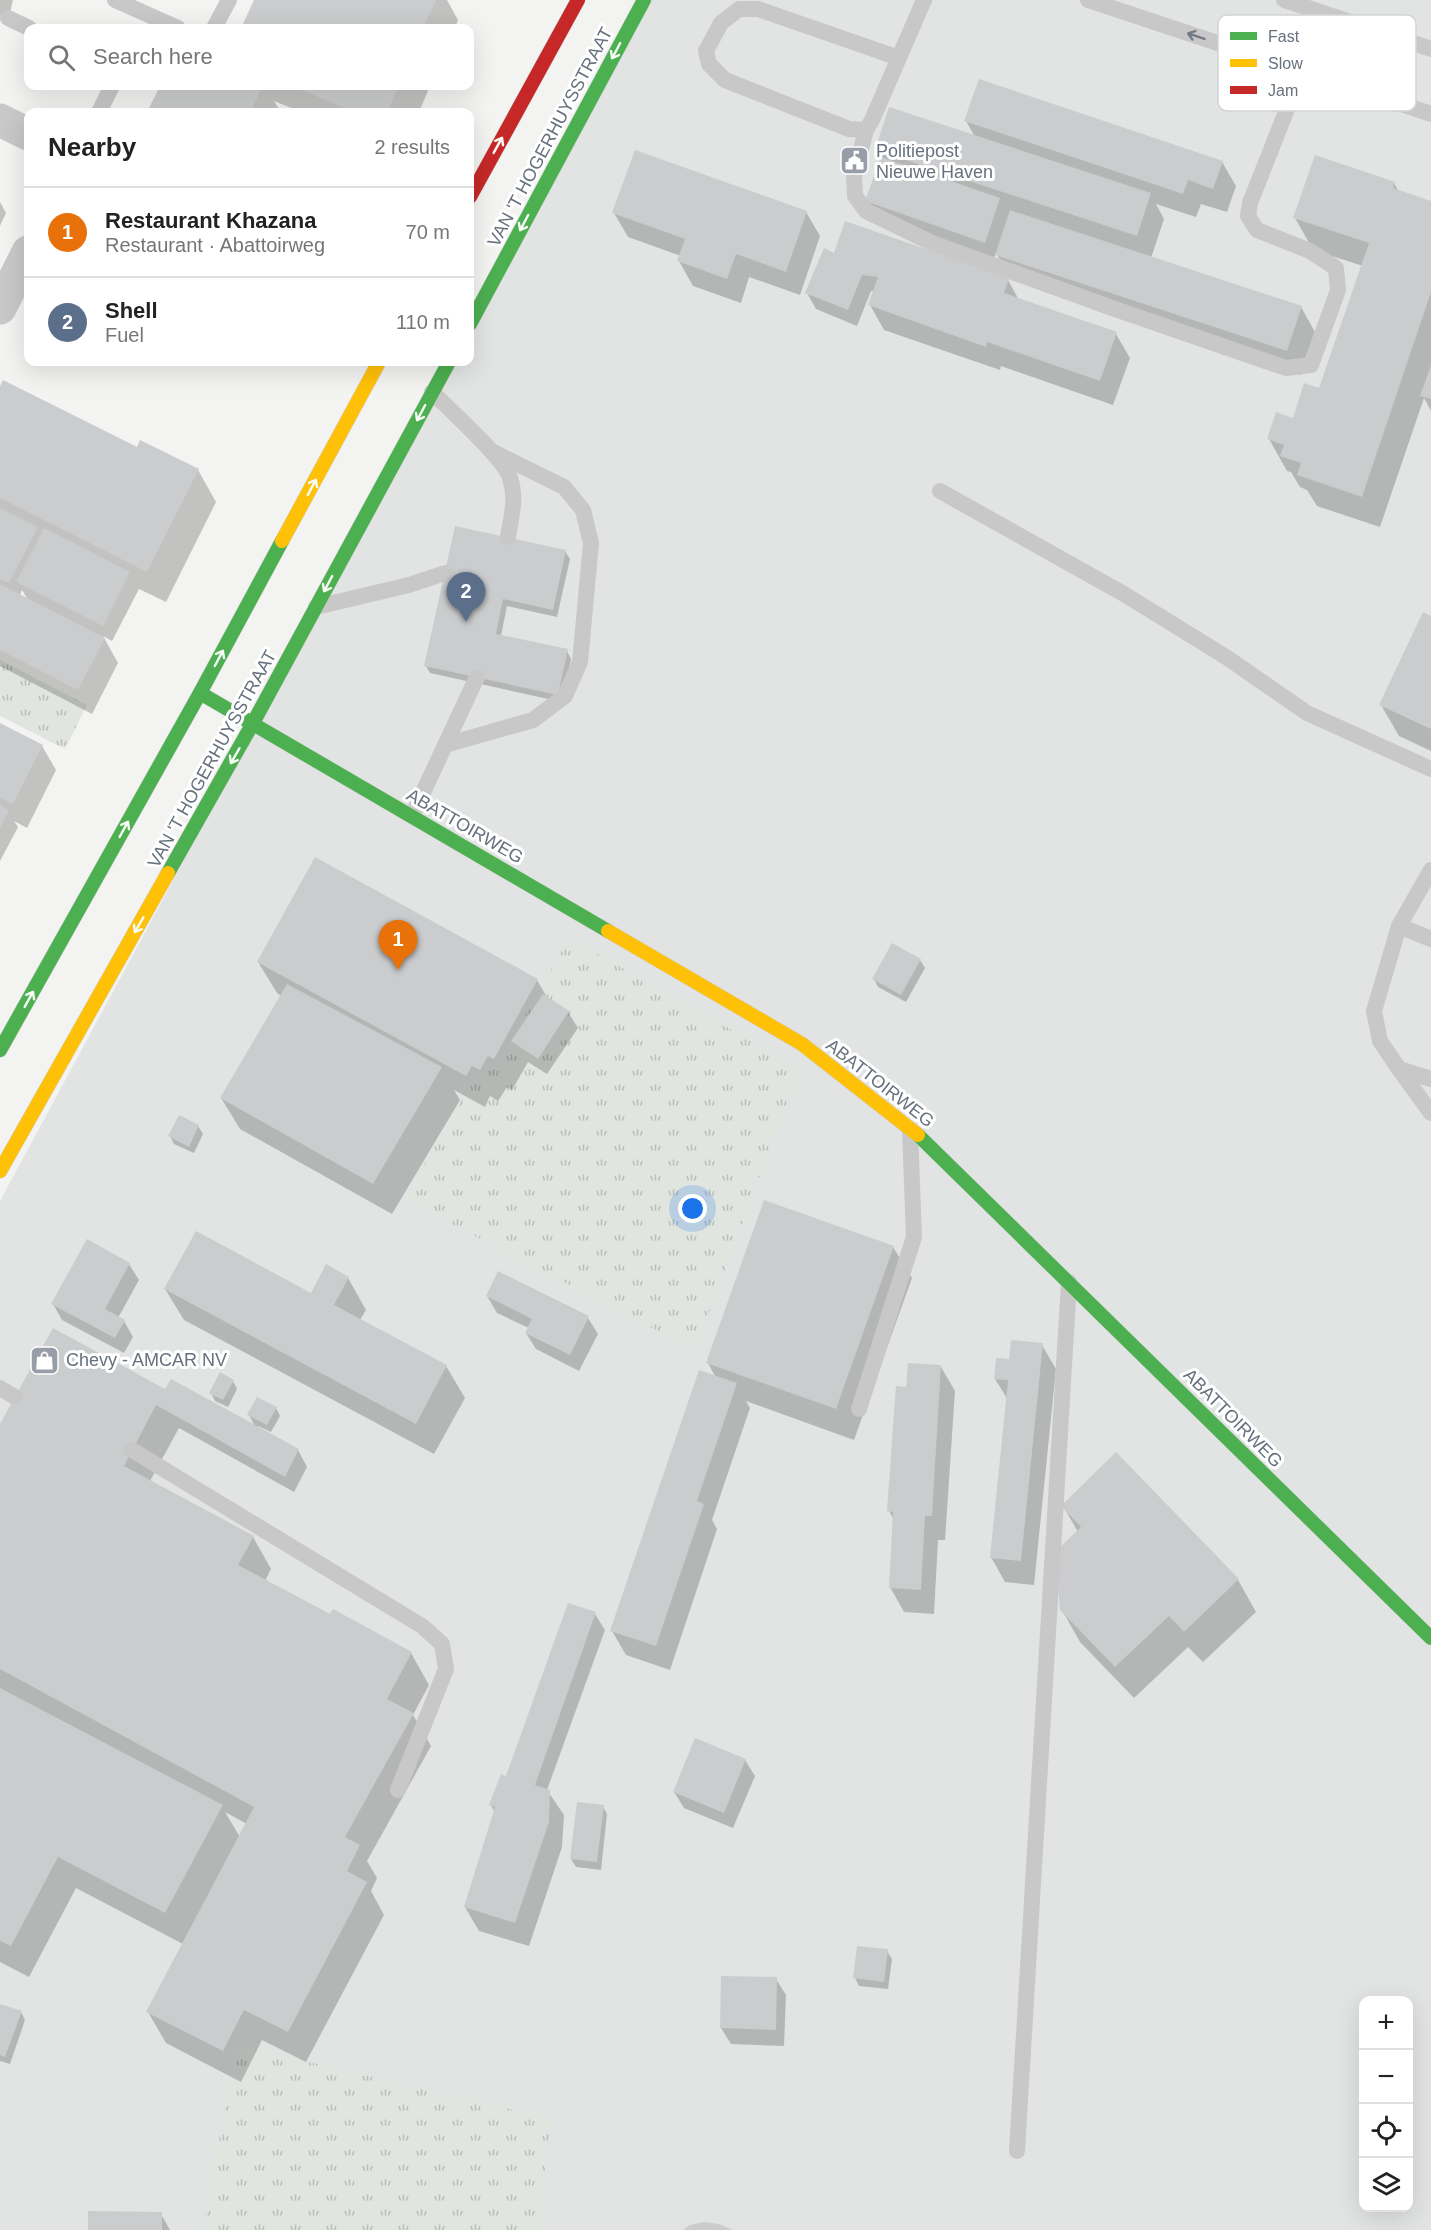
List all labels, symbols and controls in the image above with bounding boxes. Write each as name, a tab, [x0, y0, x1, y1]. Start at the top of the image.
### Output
legend	[1218, 15, 1416, 111]
search box	[24, 24, 474, 90]
street label: VAN 'T HOGERHUYSSTRAAT	[484, 24, 616, 250]
text: Fast	[1268, 28, 1300, 45]
one-way arrow	[1187, 30, 1206, 41]
icon: search	[45, 41, 78, 74]
one-way arrow	[610, 42, 621, 60]
text: Search here	[93, 44, 213, 69]
text: Slow	[1268, 55, 1303, 72]
text: Jam	[1268, 82, 1298, 99]
text: Nearby	[48, 132, 136, 162]
text: 2 results	[374, 136, 450, 158]
one-way arrow	[493, 137, 504, 155]
place label: Politiepost Nieuwe Haven	[876, 141, 993, 182]
public building icon: Politiepost Nieuwe Haven	[839, 145, 871, 177]
text: Restaurant Khazana	[105, 208, 317, 233]
one-way arrow	[518, 214, 530, 231]
text: 1	[62, 221, 73, 243]
text: 70 m	[406, 221, 450, 243]
text: Restaurant · Abattoirweg	[105, 234, 325, 256]
text: Shell	[105, 298, 158, 323]
text: 2	[62, 311, 73, 333]
text: 110 m	[396, 311, 450, 333]
text: Fuel	[105, 324, 144, 346]
one-way arrow	[415, 404, 427, 421]
one-way arrow	[306, 479, 318, 496]
pin: 2	[446, 572, 486, 622]
one-way arrow	[322, 575, 333, 593]
street label: VAN 'T HOGERHUYSSTRAAT	[144, 647, 280, 871]
one-way arrow	[214, 650, 225, 668]
one-way arrow	[229, 747, 241, 764]
street label: ABATTOIRWEG	[403, 785, 527, 867]
one-way arrow	[118, 821, 130, 838]
one-way arrow	[133, 916, 145, 933]
pin: 1	[378, 920, 418, 970]
one-way arrow	[23, 991, 35, 1008]
street label: ABATTOIRWEG	[822, 1035, 938, 1131]
your location	[678, 1194, 707, 1223]
shop icon: Chevy - AMCAR NV	[29, 1344, 61, 1376]
place label: Chevy - AMCAR NV	[66, 1350, 227, 1370]
street label: ABATTOIRWEG	[1180, 1365, 1286, 1471]
map controls	[1359, 1996, 1413, 2212]
button: +	[1359, 1996, 1413, 2050]
button: −	[1359, 2050, 1413, 2104]
button: locate	[1359, 2104, 1413, 2158]
button: layers	[1359, 2158, 1413, 2212]

